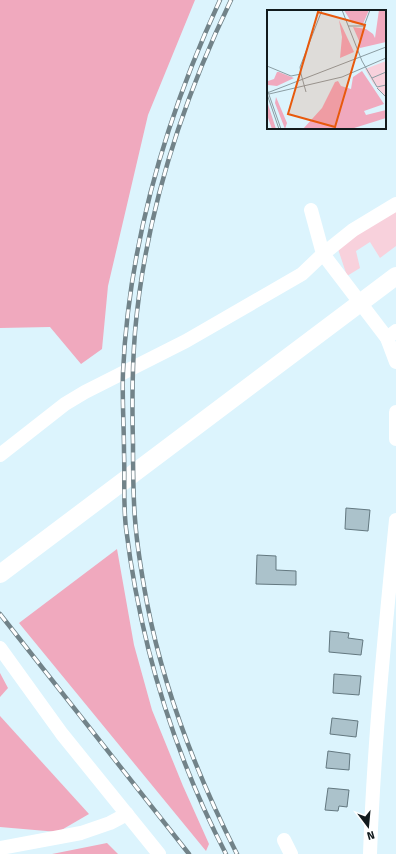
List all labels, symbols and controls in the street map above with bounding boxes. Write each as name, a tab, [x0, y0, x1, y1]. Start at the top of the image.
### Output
inset map	[267, 10, 386, 129]
north arrow	[348, 806, 388, 846]
text: N	[365, 828, 376, 842]

